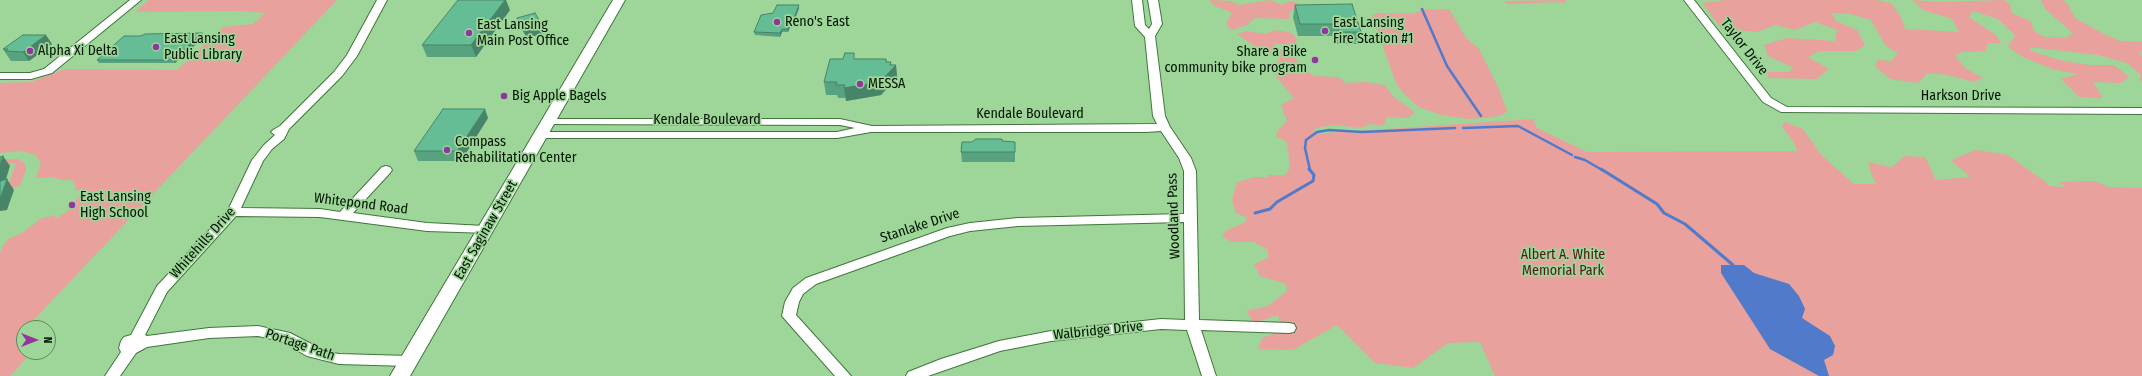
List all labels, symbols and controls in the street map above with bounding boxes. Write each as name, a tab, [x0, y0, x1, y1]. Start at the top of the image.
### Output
place label: Reno's East	[785, 14, 850, 30]
place label: East Lansing Fire Station #1	[1333, 15, 1413, 48]
street label: Taylor Drive	[1717, 15, 1771, 79]
place label: East Lansing Main Post Office	[477, 17, 569, 50]
marker: Reno's East	[772, 17, 782, 27]
marker: East Lansing Fire Station #1	[1320, 26, 1330, 36]
marker: East Lansing Main Post Office	[464, 28, 474, 38]
place label: East Lansing Public Library	[164, 31, 242, 64]
marker: East Lansing Public Library	[151, 42, 161, 52]
place label: Alpha Xi Delta	[38, 43, 118, 59]
place label: Share a Bike community bike program	[1165, 44, 1307, 76]
marker: Alpha Xi Delta	[25, 46, 35, 56]
marker: Share a Bike community bike program	[1310, 55, 1320, 65]
place label: MESSA	[868, 76, 905, 92]
marker: MESSA	[855, 79, 865, 89]
place label: Big Apple Bagels	[512, 88, 606, 104]
street label: Harkson Drive	[1921, 88, 2001, 104]
marker: Big Apple Bagels	[499, 91, 509, 101]
street label: Kendale Boulevard	[976, 106, 1084, 122]
street label: Kendale Boulevard	[653, 112, 761, 128]
place label: Compass Rehabilitation Center	[455, 134, 577, 166]
marker: Compass Rehabilitation Center	[442, 145, 452, 155]
street label: Woodland Pass	[1164, 173, 1184, 259]
street label: East Saginaw Street	[451, 177, 521, 283]
place label: East Lansing High School	[80, 189, 151, 222]
street label: Whitepond Road	[313, 190, 409, 218]
marker: East Lansing High School	[67, 200, 77, 210]
street label: Whitehills Drive	[167, 204, 239, 282]
street label: Stanlake Drive	[878, 205, 962, 247]
park label: Albert A. White Memorial Park	[1521, 247, 1605, 280]
street label: Walbridge Drive	[1052, 318, 1144, 344]
north arrow	[16, 320, 56, 360]
street label: Portage Path	[263, 325, 337, 365]
text: N	[41, 337, 54, 343]

